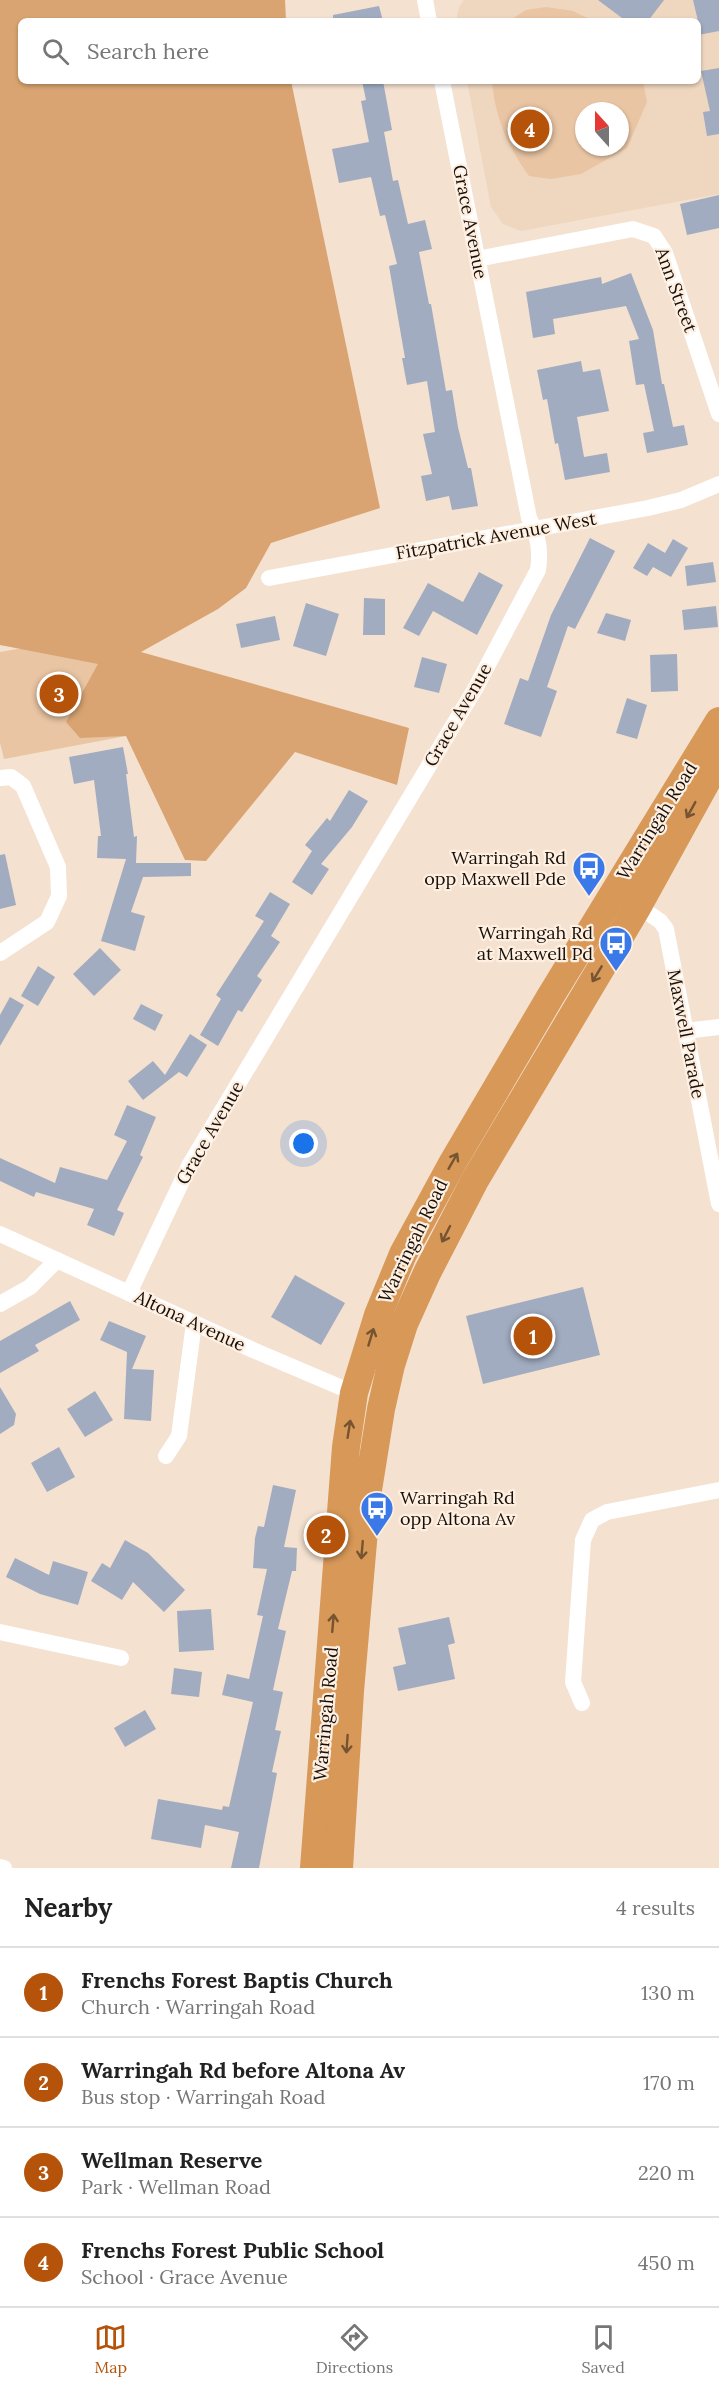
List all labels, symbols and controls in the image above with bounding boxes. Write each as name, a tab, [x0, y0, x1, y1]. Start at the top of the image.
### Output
search box	[18, 18, 701, 84]
icon: search	[39, 35, 72, 68]
text: Search here	[87, 37, 209, 65]
north arrow	[575, 102, 629, 156]
pin: 4	[510, 106, 550, 152]
street label: Grace Avenue	[448, 163, 493, 281]
street label: Ann Street	[650, 243, 702, 336]
street label: Fitzpatrick Avenue West	[394, 507, 598, 564]
street label: Grace Avenue	[419, 659, 497, 771]
pin: 3	[40, 672, 78, 716]
street label: Warringah Road	[611, 757, 702, 884]
one-way arrow	[685, 801, 697, 818]
place label: Warringah Rd opp Maxwell Pde	[424, 846, 566, 890]
bus stop icon: Warringah Rd opp Maxwell Pde	[571, 850, 607, 897]
place label: Warringah Rd at Maxwell Pd	[477, 921, 593, 965]
bus stop icon: Warringah Rd at Maxwell Pd	[598, 925, 634, 972]
one-way arrow	[591, 965, 603, 982]
street label: Maxwell Parade	[663, 967, 710, 1101]
street label: Grace Avenue	[171, 1077, 249, 1189]
your location	[289, 1129, 318, 1158]
one-way arrow	[448, 1153, 460, 1170]
street label: Warringah Road	[373, 1175, 452, 1306]
one-way arrow	[440, 1224, 452, 1242]
street label: Altona Avenue	[130, 1284, 250, 1356]
pin: 1	[514, 1314, 552, 1358]
one-way arrow	[366, 1328, 377, 1347]
one-way arrow	[343, 1420, 354, 1439]
place label: Warringah Rd opp Altona Av	[400, 1486, 516, 1530]
bus stop icon: Warringah Rd opp Altona Av	[359, 1490, 395, 1537]
pin: 2	[306, 1512, 346, 1558]
one-way arrow	[356, 1539, 367, 1559]
one-way arrow	[328, 1614, 339, 1634]
street label: Warringah Road	[308, 1646, 343, 1782]
one-way arrow	[341, 1734, 352, 1754]
text: Nearby	[24, 1891, 112, 1924]
text: 4 results	[616, 1895, 695, 1920]
text: Frenchs Forest Baptis Church	[81, 1966, 393, 1994]
text: 1	[39, 1980, 48, 2005]
text: 130 m	[641, 1980, 695, 2005]
text: Church · Warringah Road	[81, 1994, 315, 2019]
text: Warringah Rd before Altona Av	[81, 2056, 405, 2084]
text: 2	[38, 2070, 49, 2095]
text: 170 m	[643, 2070, 695, 2095]
text: Bus stop · Warringah Road	[81, 2084, 325, 2109]
text: Wellman Reserve	[81, 2146, 262, 2174]
text: 3	[38, 2160, 49, 2185]
text: 220 m	[638, 2160, 695, 2185]
text: Park · Wellman Road	[81, 2174, 271, 2199]
text: Frenchs Forest Public School	[81, 2236, 384, 2264]
text: 4	[38, 2250, 49, 2275]
text: 450 m	[638, 2250, 695, 2275]
text: School · Grace Avenue	[81, 2264, 288, 2289]
tab: Map	[94, 2321, 127, 2377]
tab: Directions	[316, 2321, 393, 2377]
tab: Saved	[581, 2321, 625, 2377]

